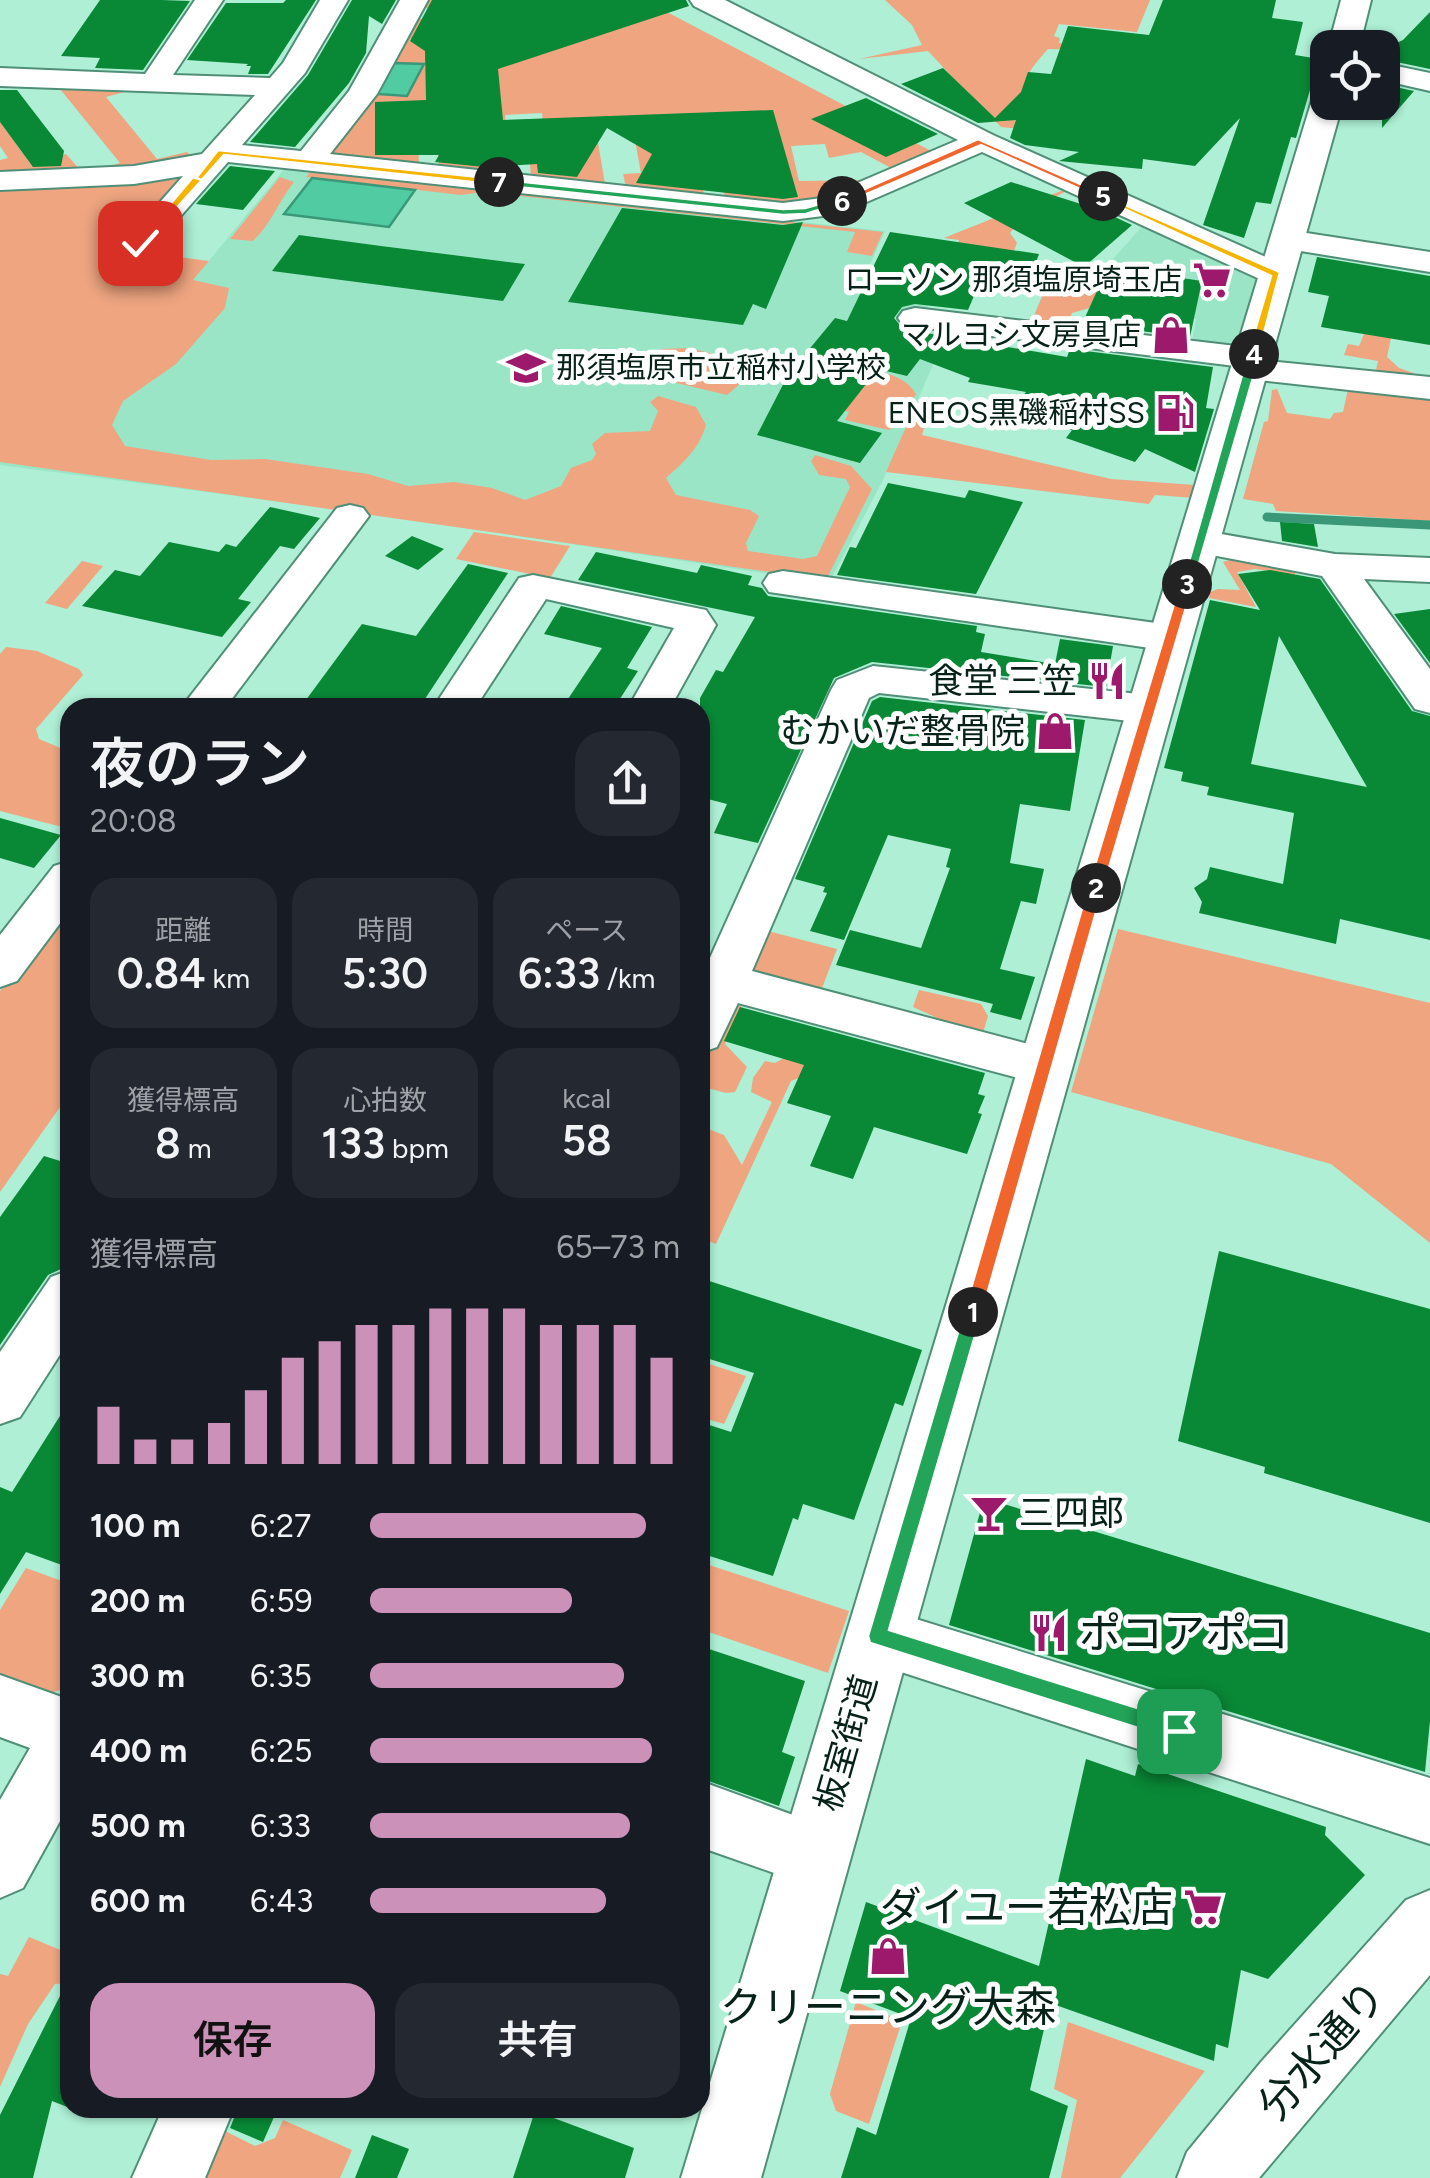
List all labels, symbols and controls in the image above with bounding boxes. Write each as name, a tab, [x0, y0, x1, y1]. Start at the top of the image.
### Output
map controls	[1310, 30, 1400, 120]
button: locate	[1310, 30, 1400, 120]
pin: 7	[474, 157, 524, 207]
text: 7	[491, 165, 507, 199]
pin: 5	[1078, 171, 1128, 221]
pin: 6	[817, 176, 867, 226]
text: 5	[1095, 179, 1111, 213]
text: 6	[834, 184, 850, 218]
pin	[98, 201, 183, 286]
icon: check	[113, 216, 168, 271]
supermarket icon: ローソン 那須塩原埼玉店	[1191, 259, 1233, 301]
place label: ローソン 那須塩原埼玉店	[845, 261, 1182, 298]
shop icon: マルヨシ文房具店	[1150, 314, 1192, 356]
place label: マルヨシ文房具店	[901, 316, 1141, 353]
pin: 4	[1229, 329, 1279, 379]
text: 4	[1245, 337, 1263, 371]
school or university icon: 那須塩原市立稲村小学校	[505, 347, 547, 389]
place label: 那須塩原市立稲村小学校	[556, 349, 886, 386]
fuel station icon: ENEOS黒磯稲村SS	[1154, 392, 1196, 434]
place label: ENEOS黒磯稲村SS	[888, 394, 1145, 431]
pin: 3	[1162, 559, 1212, 609]
text: 3	[1179, 567, 1195, 601]
place label: 食堂 三笠	[928, 660, 1077, 702]
restaurant icon: 食堂 三笠	[1086, 660, 1128, 702]
place label: むかいだ整骨院	[780, 710, 1025, 752]
shop icon: むかいだ整骨院	[1034, 710, 1076, 752]
text: 夜のラン	[90, 731, 310, 797]
button: share	[575, 731, 680, 836]
text: 20:08	[90, 802, 177, 840]
pin: 2	[1071, 863, 1121, 913]
text: 2	[1088, 871, 1104, 905]
text: 距離	[155, 913, 211, 947]
text: 時間	[357, 913, 413, 947]
text: ペース	[545, 913, 628, 947]
text: 0.84	[117, 948, 206, 999]
text: 5:30	[342, 948, 428, 999]
text: 6:33	[518, 948, 600, 999]
text: km	[206, 961, 250, 995]
text: /km	[600, 961, 655, 995]
text: kcal	[562, 1081, 611, 1115]
text: 獲得標高	[127, 1083, 239, 1117]
text: 心拍数	[343, 1083, 427, 1117]
text: 58	[562, 1115, 612, 1166]
text: 8	[155, 1118, 181, 1169]
text: 133	[321, 1118, 385, 1169]
text: m	[181, 1131, 212, 1165]
text: bpm	[385, 1131, 449, 1165]
text: 65–73 m	[556, 1228, 680, 1266]
text: 獲得標高	[90, 1235, 218, 1273]
pin: 1	[948, 1287, 998, 1337]
text: 1	[967, 1295, 979, 1329]
bar icon: 三四郎	[968, 1492, 1010, 1534]
place label: 三四郎	[1019, 1492, 1124, 1534]
text: 100 m	[90, 1507, 181, 1545]
text: 6:27	[250, 1507, 311, 1545]
text: 200 m	[90, 1582, 186, 1620]
text: 6:59	[250, 1582, 313, 1620]
place label: ポコアポコ	[1079, 1608, 1289, 1659]
restaurant icon: ポコアポコ	[1028, 1612, 1070, 1654]
text: 300 m	[90, 1657, 185, 1695]
text: 6:35	[250, 1657, 312, 1695]
street label: 板室街道	[807, 1670, 885, 1816]
pin	[1137, 1689, 1222, 1774]
icon: arrive	[1152, 1704, 1207, 1759]
text: 400 m	[90, 1732, 187, 1770]
text: 6:25	[250, 1732, 313, 1770]
text: 500 m	[90, 1807, 186, 1845]
text: 6:33	[250, 1807, 311, 1845]
text: 600 m	[90, 1882, 186, 1920]
text: 6:43	[250, 1882, 314, 1920]
place label: ダイユー若松店	[880, 1882, 1173, 1933]
supermarket icon: ダイユー若松店	[1182, 1886, 1224, 1928]
shop icon: クリーニング大森	[867, 1935, 909, 1977]
street label: 分水通り	[1247, 1970, 1396, 2130]
place label: クリーニング大森	[720, 1982, 1056, 2033]
button: 保存	[90, 1983, 375, 2098]
button: 共有	[395, 1983, 680, 2098]

